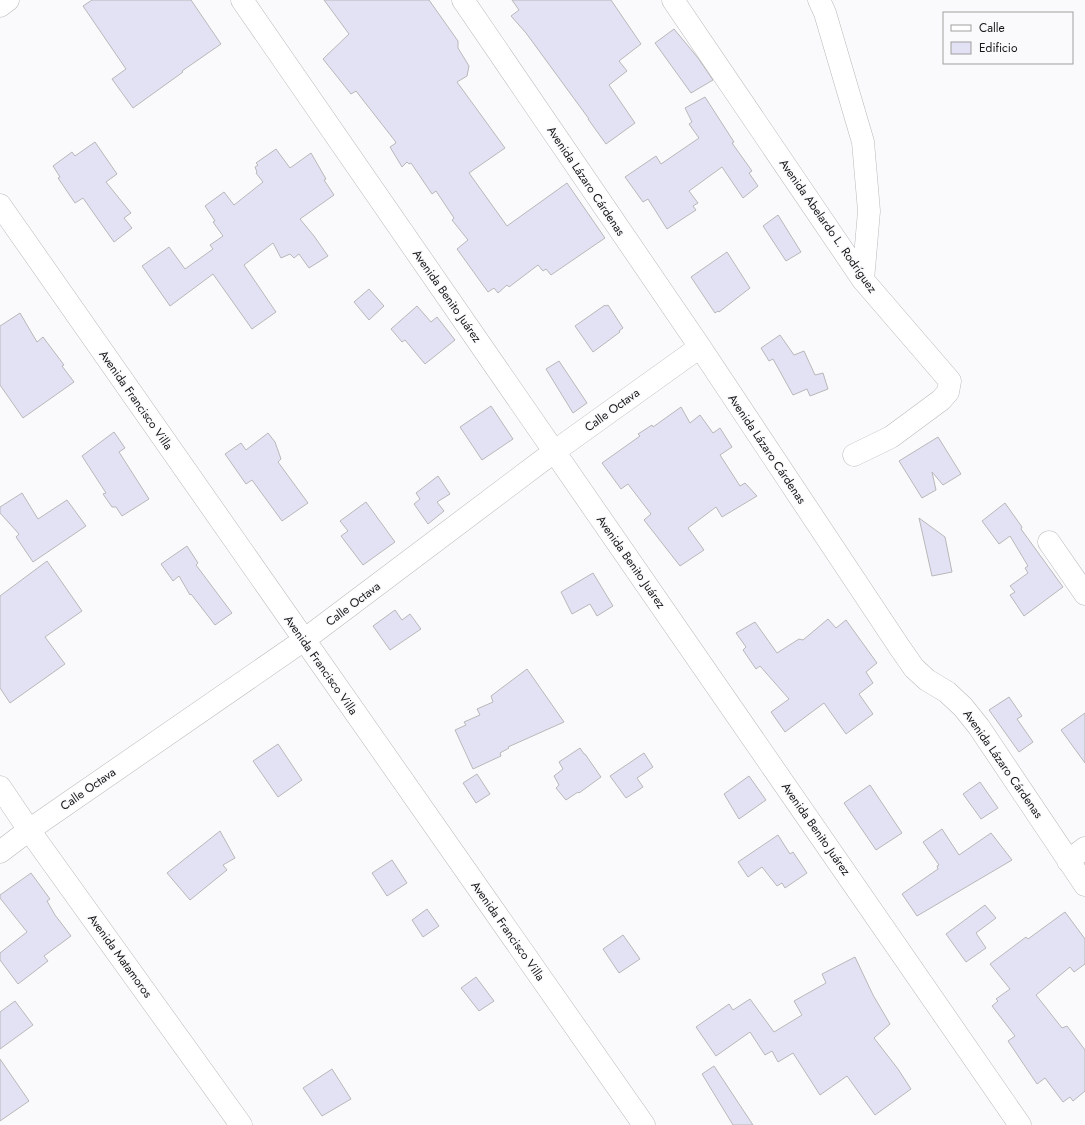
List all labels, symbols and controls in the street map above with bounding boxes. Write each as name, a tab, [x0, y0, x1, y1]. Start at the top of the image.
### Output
legend	[943, 12, 1073, 64]
text: Calle	[979, 19, 1005, 37]
text: Edificio	[979, 39, 1018, 57]
street label: Avenida Lázaro Cárdenas	[542, 123, 630, 240]
street label: Avenida Abelardo L. Rodríguez	[775, 155, 881, 297]
street label: Avenida Benito Juárez	[408, 246, 486, 347]
street label: Avenida Francisco Villa	[95, 346, 177, 454]
street label: Calle Octava	[581, 384, 643, 436]
street label: Avenida Lázaro Cárdenas	[723, 391, 811, 508]
street label: Avenida Benito Juárez	[592, 512, 670, 613]
street label: Calle Octava	[322, 577, 384, 630]
street label: Avenida Francisco Villa	[280, 611, 362, 719]
street label: Avenida Lázaro Cárdenas	[959, 706, 1047, 822]
street label: Calle Octava	[57, 763, 120, 815]
street label: Avenida Benito Juárez	[777, 779, 855, 880]
street label: Avenida Francisco Villa	[467, 877, 549, 985]
street label: Avenida Matamoros	[83, 910, 157, 1002]

